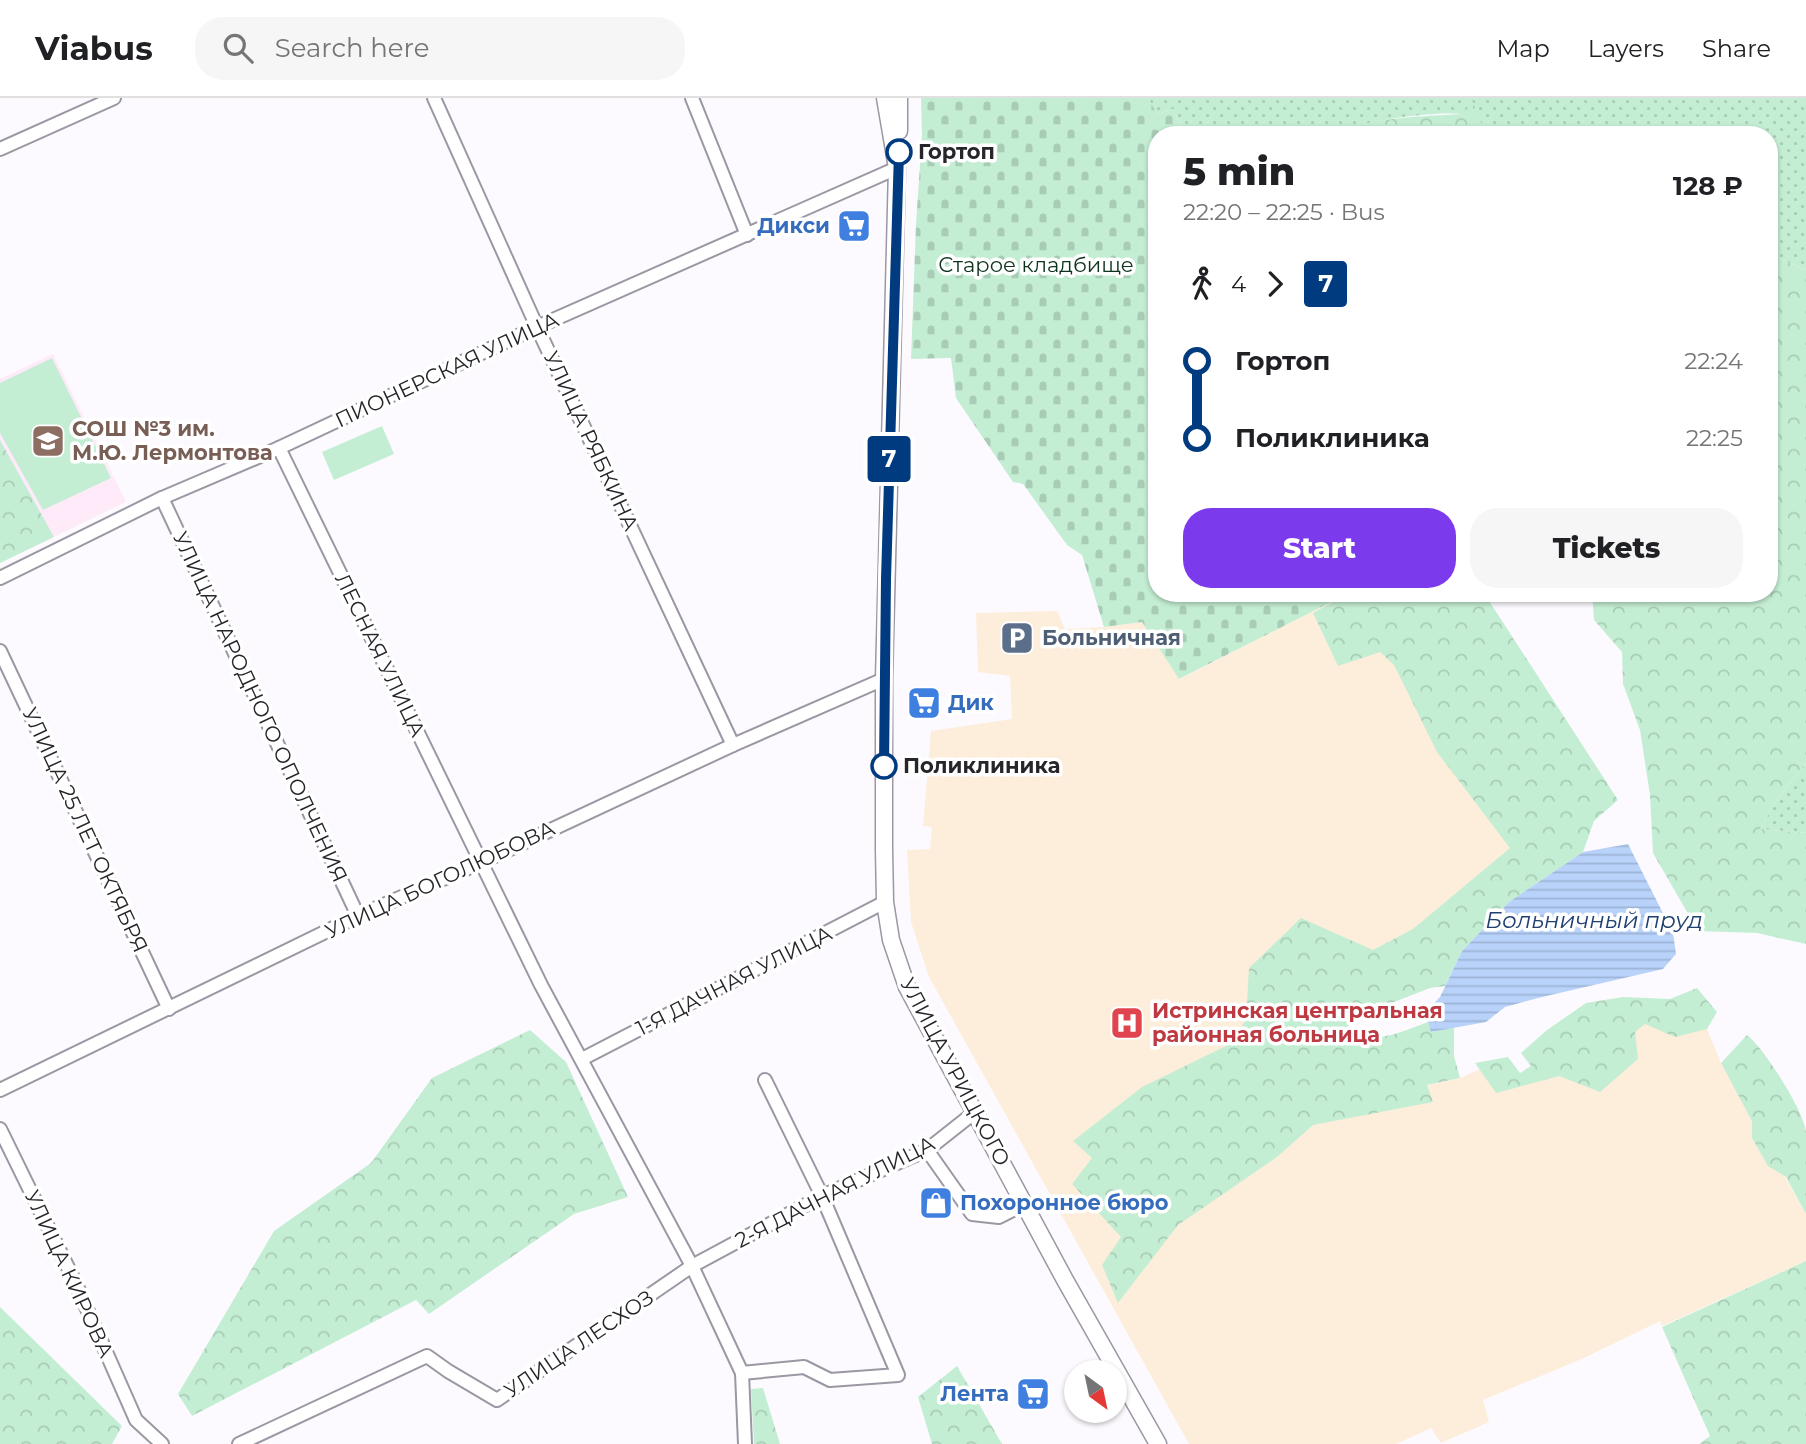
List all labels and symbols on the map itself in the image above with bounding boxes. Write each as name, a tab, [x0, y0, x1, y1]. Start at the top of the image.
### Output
marker: Гортоп	[886, 139, 912, 165]
place label: Гортоп	[918, 139, 995, 164]
supermarket icon: Дикси	[835, 207, 873, 245]
place label: Дикси	[757, 213, 830, 238]
park label: Старое кладбище	[938, 252, 1134, 277]
street label: ПИОНЕРСКАЯ УЛИЦА	[331, 307, 563, 432]
street label: УЛИЦА РЯБКИНА	[539, 347, 644, 535]
place label: СОШ №3 им. М.Ю. Лермонтова	[72, 416, 273, 465]
school or university icon: СОШ №3 им. М.Ю. Лермонтова	[29, 422, 67, 460]
line badge: 7	[866, 436, 912, 482]
street label: УЛИЦА НАРОДНОГО ОПОЛЧЕНИЯ	[168, 528, 353, 886]
street label: ЛЕСНАЯ УЛИЦА	[330, 569, 431, 741]
parking icon: Больничная	[998, 619, 1036, 657]
place label: Больничная	[1042, 625, 1181, 650]
supermarket icon: Дик	[905, 684, 943, 722]
place label: Дик	[948, 690, 994, 715]
street label: УЛИЦА 25 ЛЕТ ОКТЯБРЯ	[18, 703, 153, 956]
marker: Поликлиника	[871, 753, 897, 779]
place label: Поликлиника	[903, 753, 1060, 778]
street label: УЛИЦА БОГОЛЮБОВА	[321, 815, 559, 944]
water label: Больничный пруд	[1485, 906, 1703, 934]
street label: 1-Я ДАЧНАЯ УЛИЦА	[632, 920, 836, 1041]
street label: УЛИЦА УРИЦКОГО	[895, 973, 1016, 1170]
place label: Истринская центральная районная больница	[1152, 998, 1443, 1047]
hospital icon: Истринская центральная районная больница	[1108, 1004, 1146, 1042]
street label: 2-Я ДАЧНАЯ УЛИЦА	[731, 1130, 939, 1253]
shop icon: Похоронное бюро	[917, 1184, 955, 1222]
street label: УЛИЦА КИРОВА	[20, 1186, 119, 1362]
place label: Похоронное бюро	[960, 1190, 1169, 1215]
street label: УЛИЦА ЛЕСХОЗ	[499, 1284, 658, 1403]
north arrow	[1064, 1360, 1127, 1423]
supermarket icon: Лента	[1014, 1375, 1052, 1413]
place label: Лента	[940, 1381, 1009, 1406]

